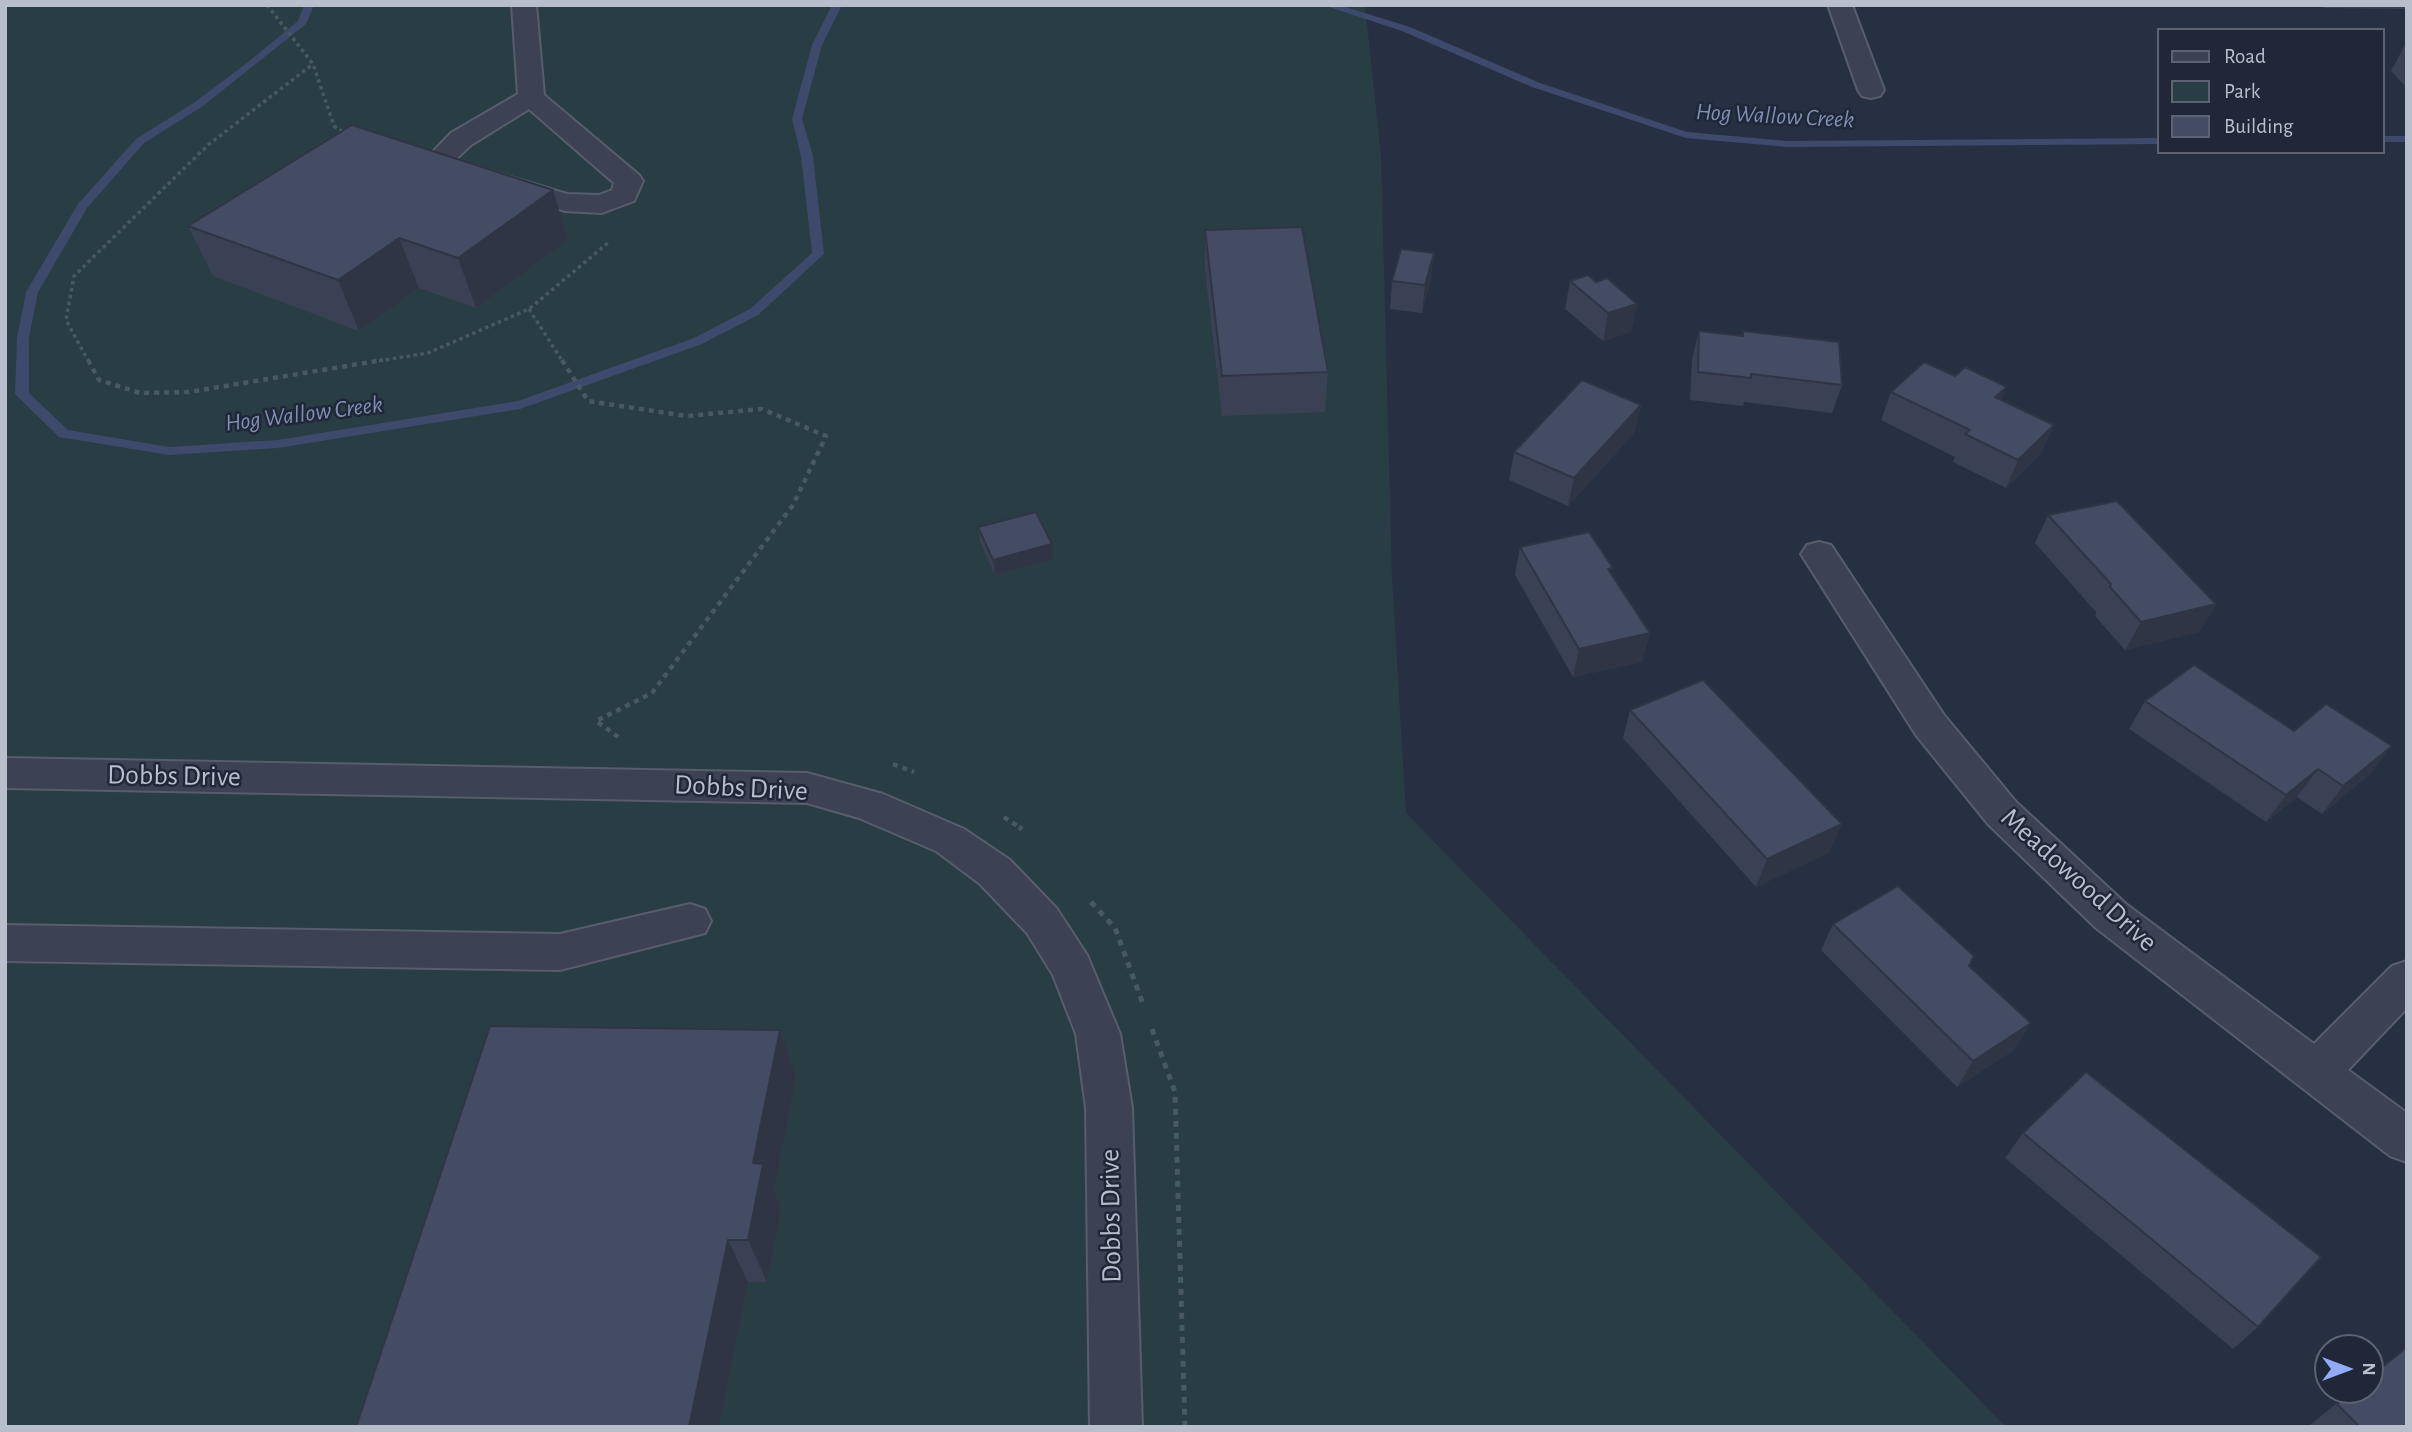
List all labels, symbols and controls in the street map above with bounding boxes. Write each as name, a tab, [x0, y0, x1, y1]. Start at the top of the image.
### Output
legend	[2156, 28, 2384, 154]
text: Road	[2224, 46, 2266, 67]
text: Park	[2224, 81, 2260, 102]
water label: Hog Wallow Creek	[1695, 97, 1855, 135]
text: Building	[2224, 116, 2293, 137]
water label: Hog Wallow Creek	[224, 390, 384, 438]
street label: Dobbs Drive	[107, 758, 241, 794]
street label: Dobbs Drive	[673, 768, 809, 808]
street label: Meadowood Drive	[1994, 801, 2164, 959]
street label: Dobbs Drive	[1093, 1149, 1129, 1283]
north arrow	[2314, 1334, 2384, 1404]
text: N	[2359, 1362, 2378, 1376]

